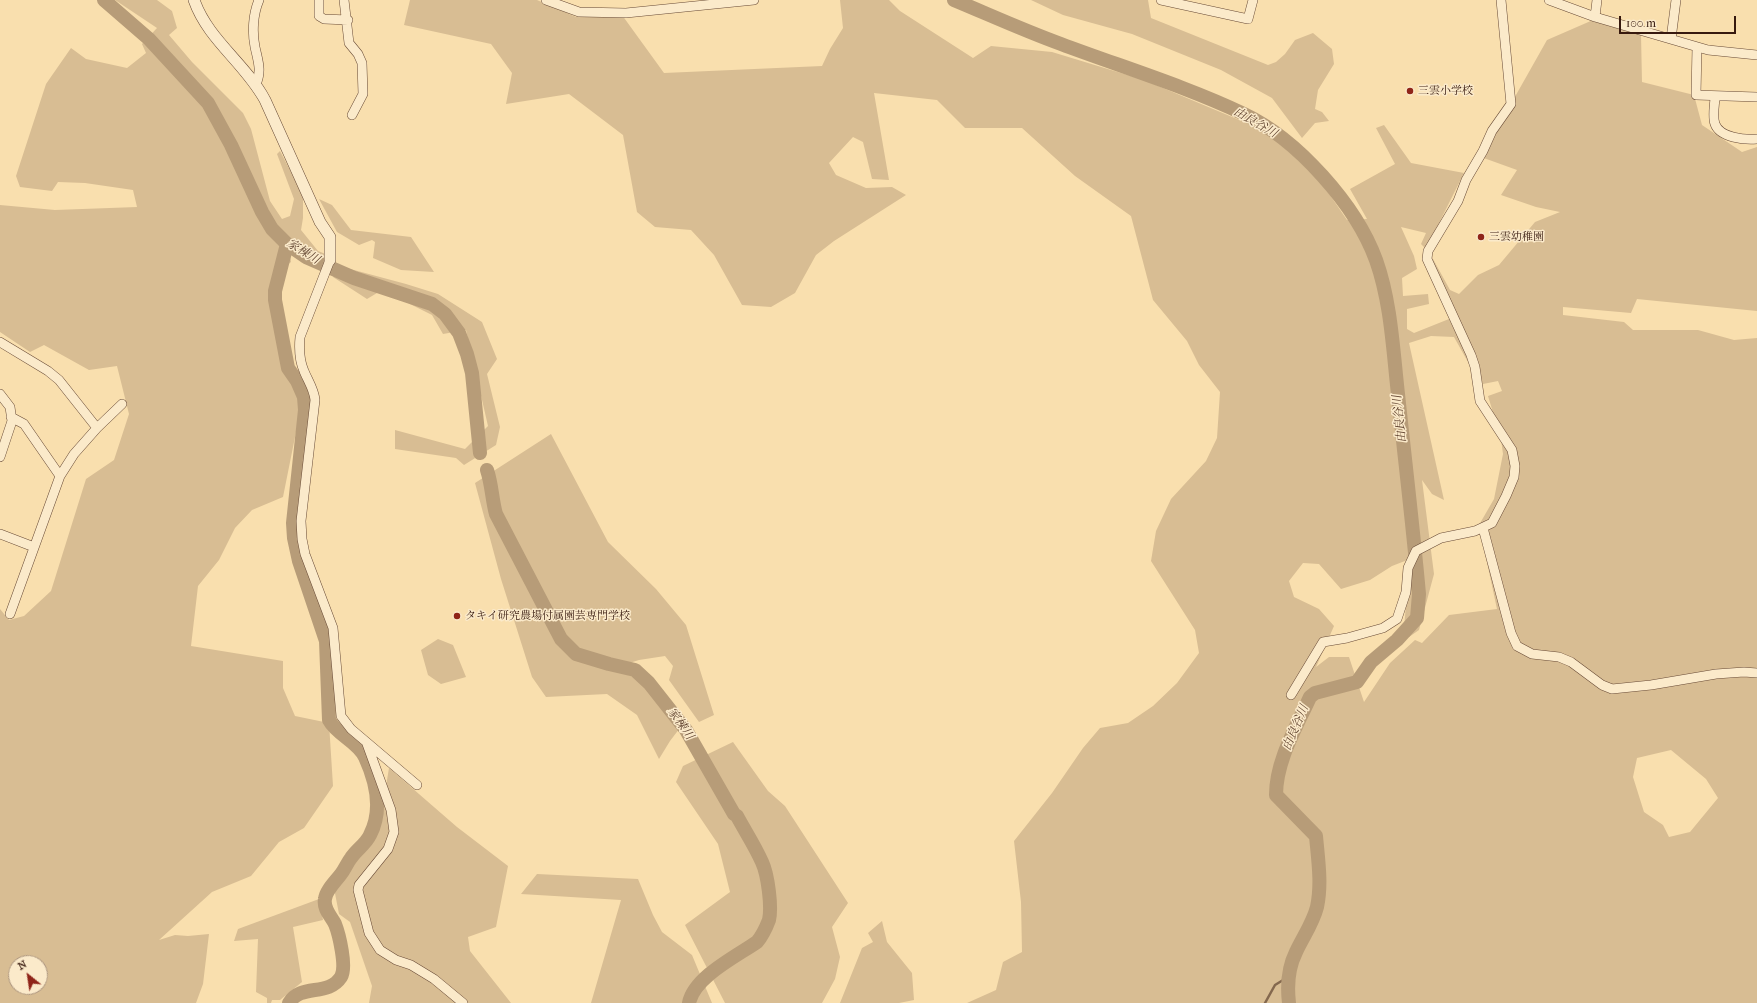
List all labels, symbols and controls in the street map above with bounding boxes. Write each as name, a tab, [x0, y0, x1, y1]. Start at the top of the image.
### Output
scale bar	[1621, 8, 1738, 34]
text: 100 m	[1626, 16, 1656, 30]
place label: 三雲小学校	[1418, 84, 1473, 98]
marker: 三雲小学校	[1405, 86, 1415, 96]
water label: 由良谷川	[1231, 105, 1279, 141]
place label: 三雲幼稚園	[1489, 230, 1544, 244]
marker: 三雲幼稚園	[1476, 232, 1486, 242]
water label: 家棟川	[284, 237, 322, 267]
water label: 由良谷川	[1390, 394, 1410, 444]
place label: タキイ研究農場付属園芸専門学校	[465, 609, 630, 623]
marker: タキイ研究農場付属園芸専門学校	[452, 611, 462, 621]
water label: 由良谷川	[1280, 703, 1312, 753]
water label: 家棟川	[664, 705, 696, 743]
north arrow	[8, 955, 48, 995]
text: N	[15, 957, 29, 973]

